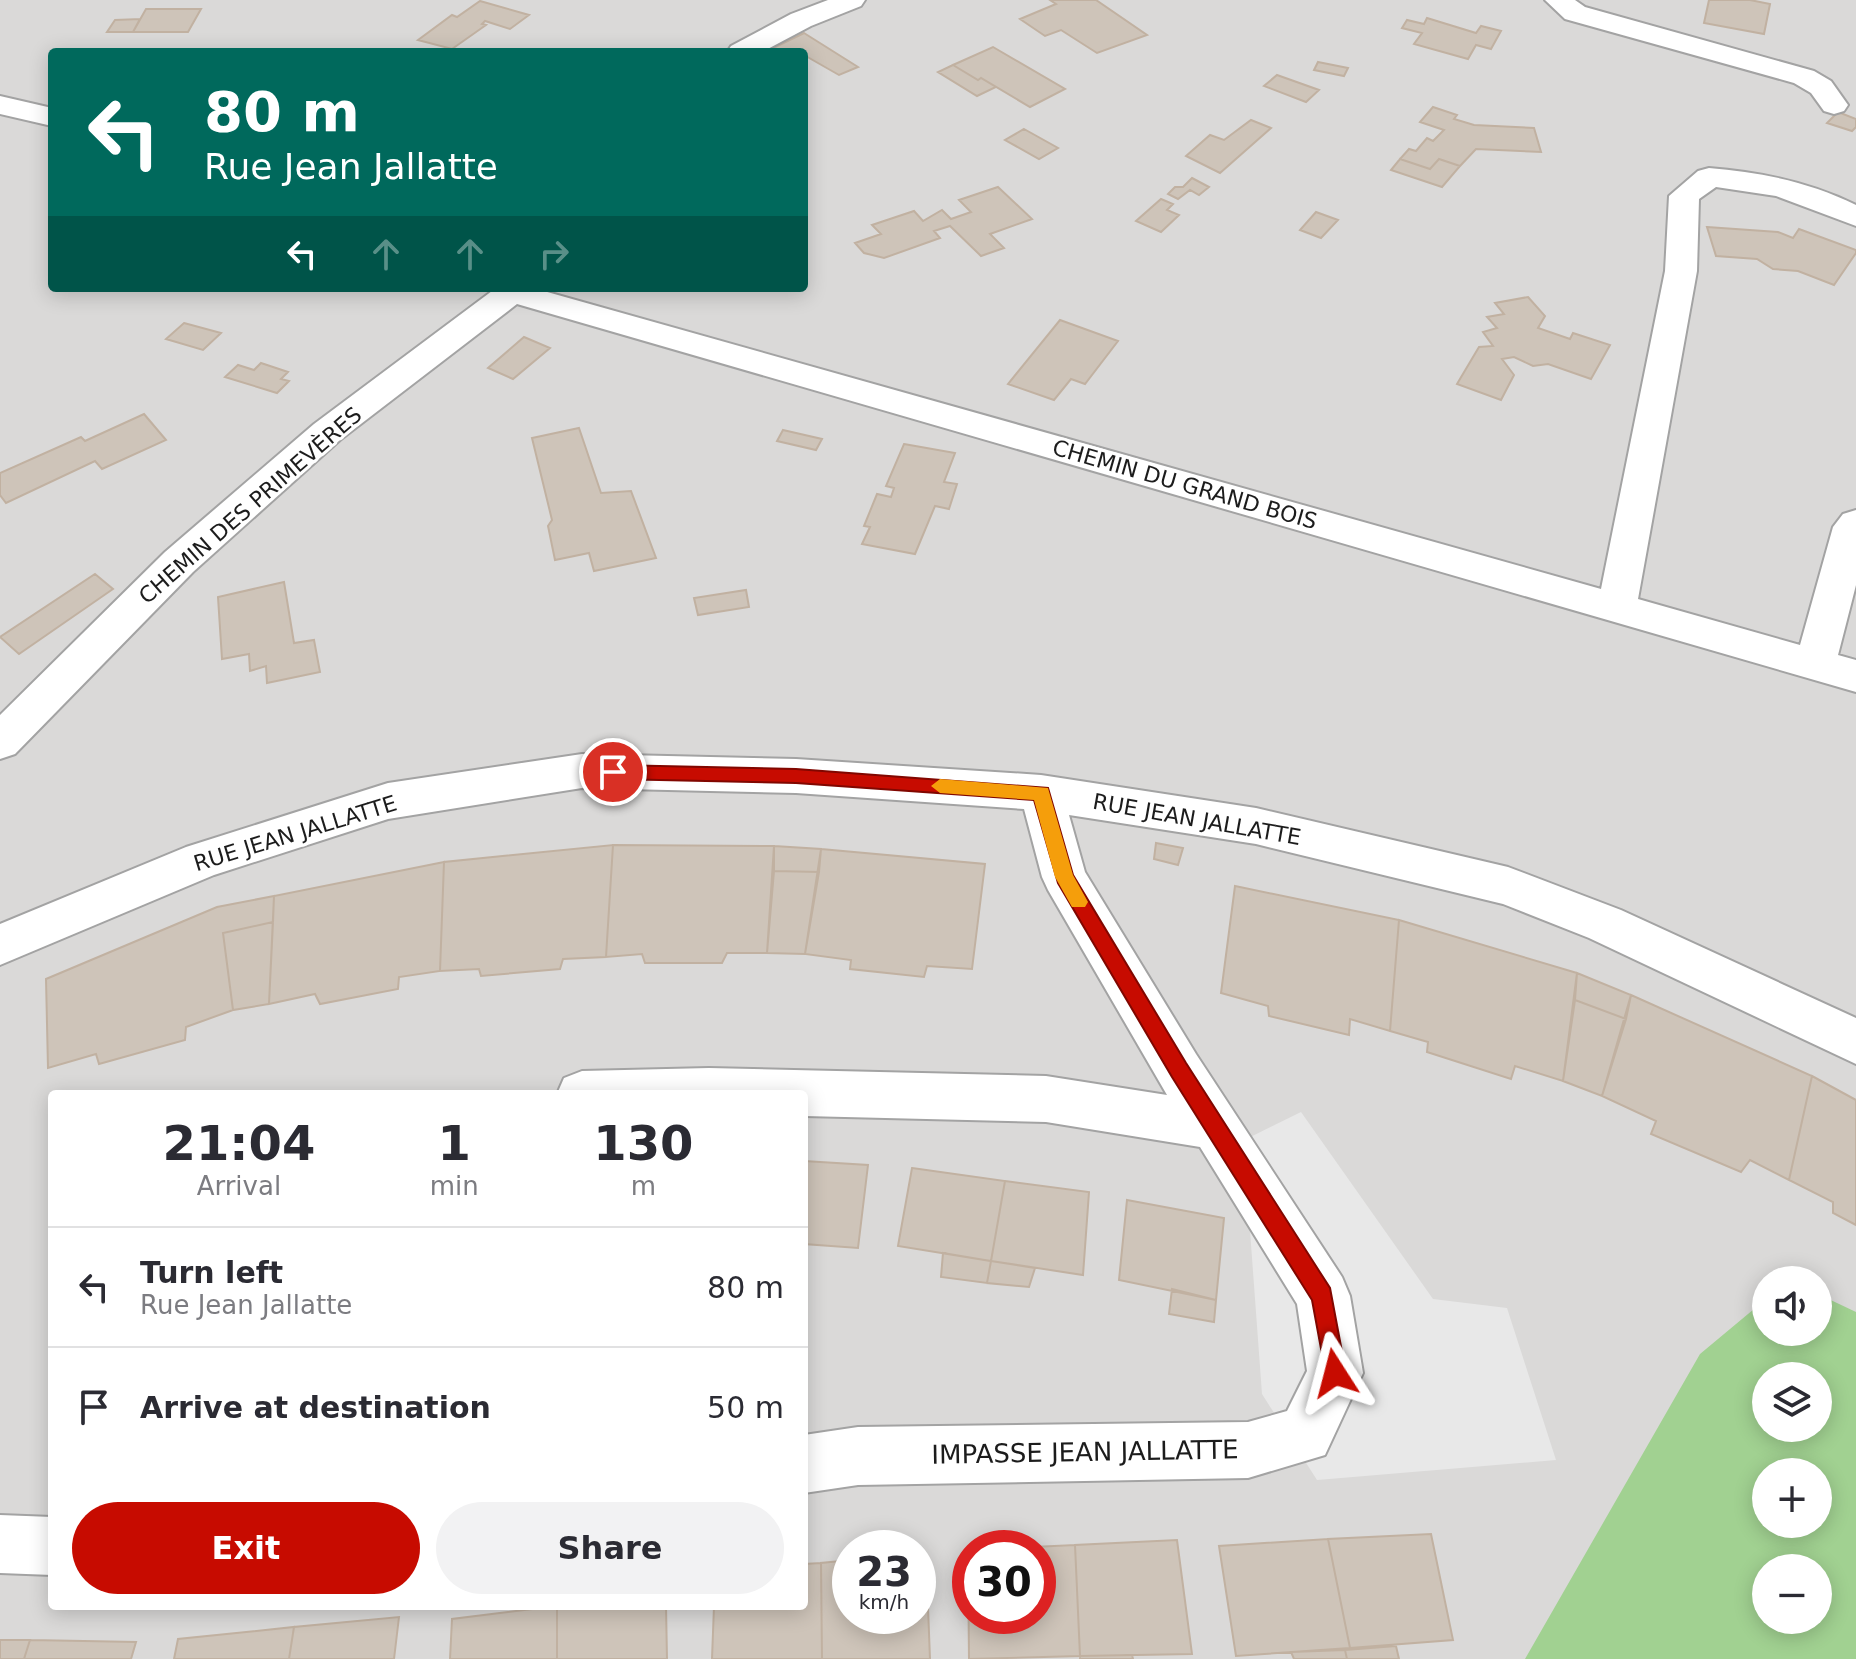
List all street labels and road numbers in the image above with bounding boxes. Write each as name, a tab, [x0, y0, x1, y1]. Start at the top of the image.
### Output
street label: CHEMIN DES PRIMEVÈRES	[134, 402, 367, 609]
street label: CHEMIN DU GRAND BOIS	[1050, 435, 1320, 534]
street label: RUE JEAN JALLATTE	[1091, 789, 1303, 850]
street label: RUE JEAN JALLATTE	[191, 791, 400, 876]
street label: IMPASSE JEAN JALLATTE	[931, 1434, 1239, 1470]

